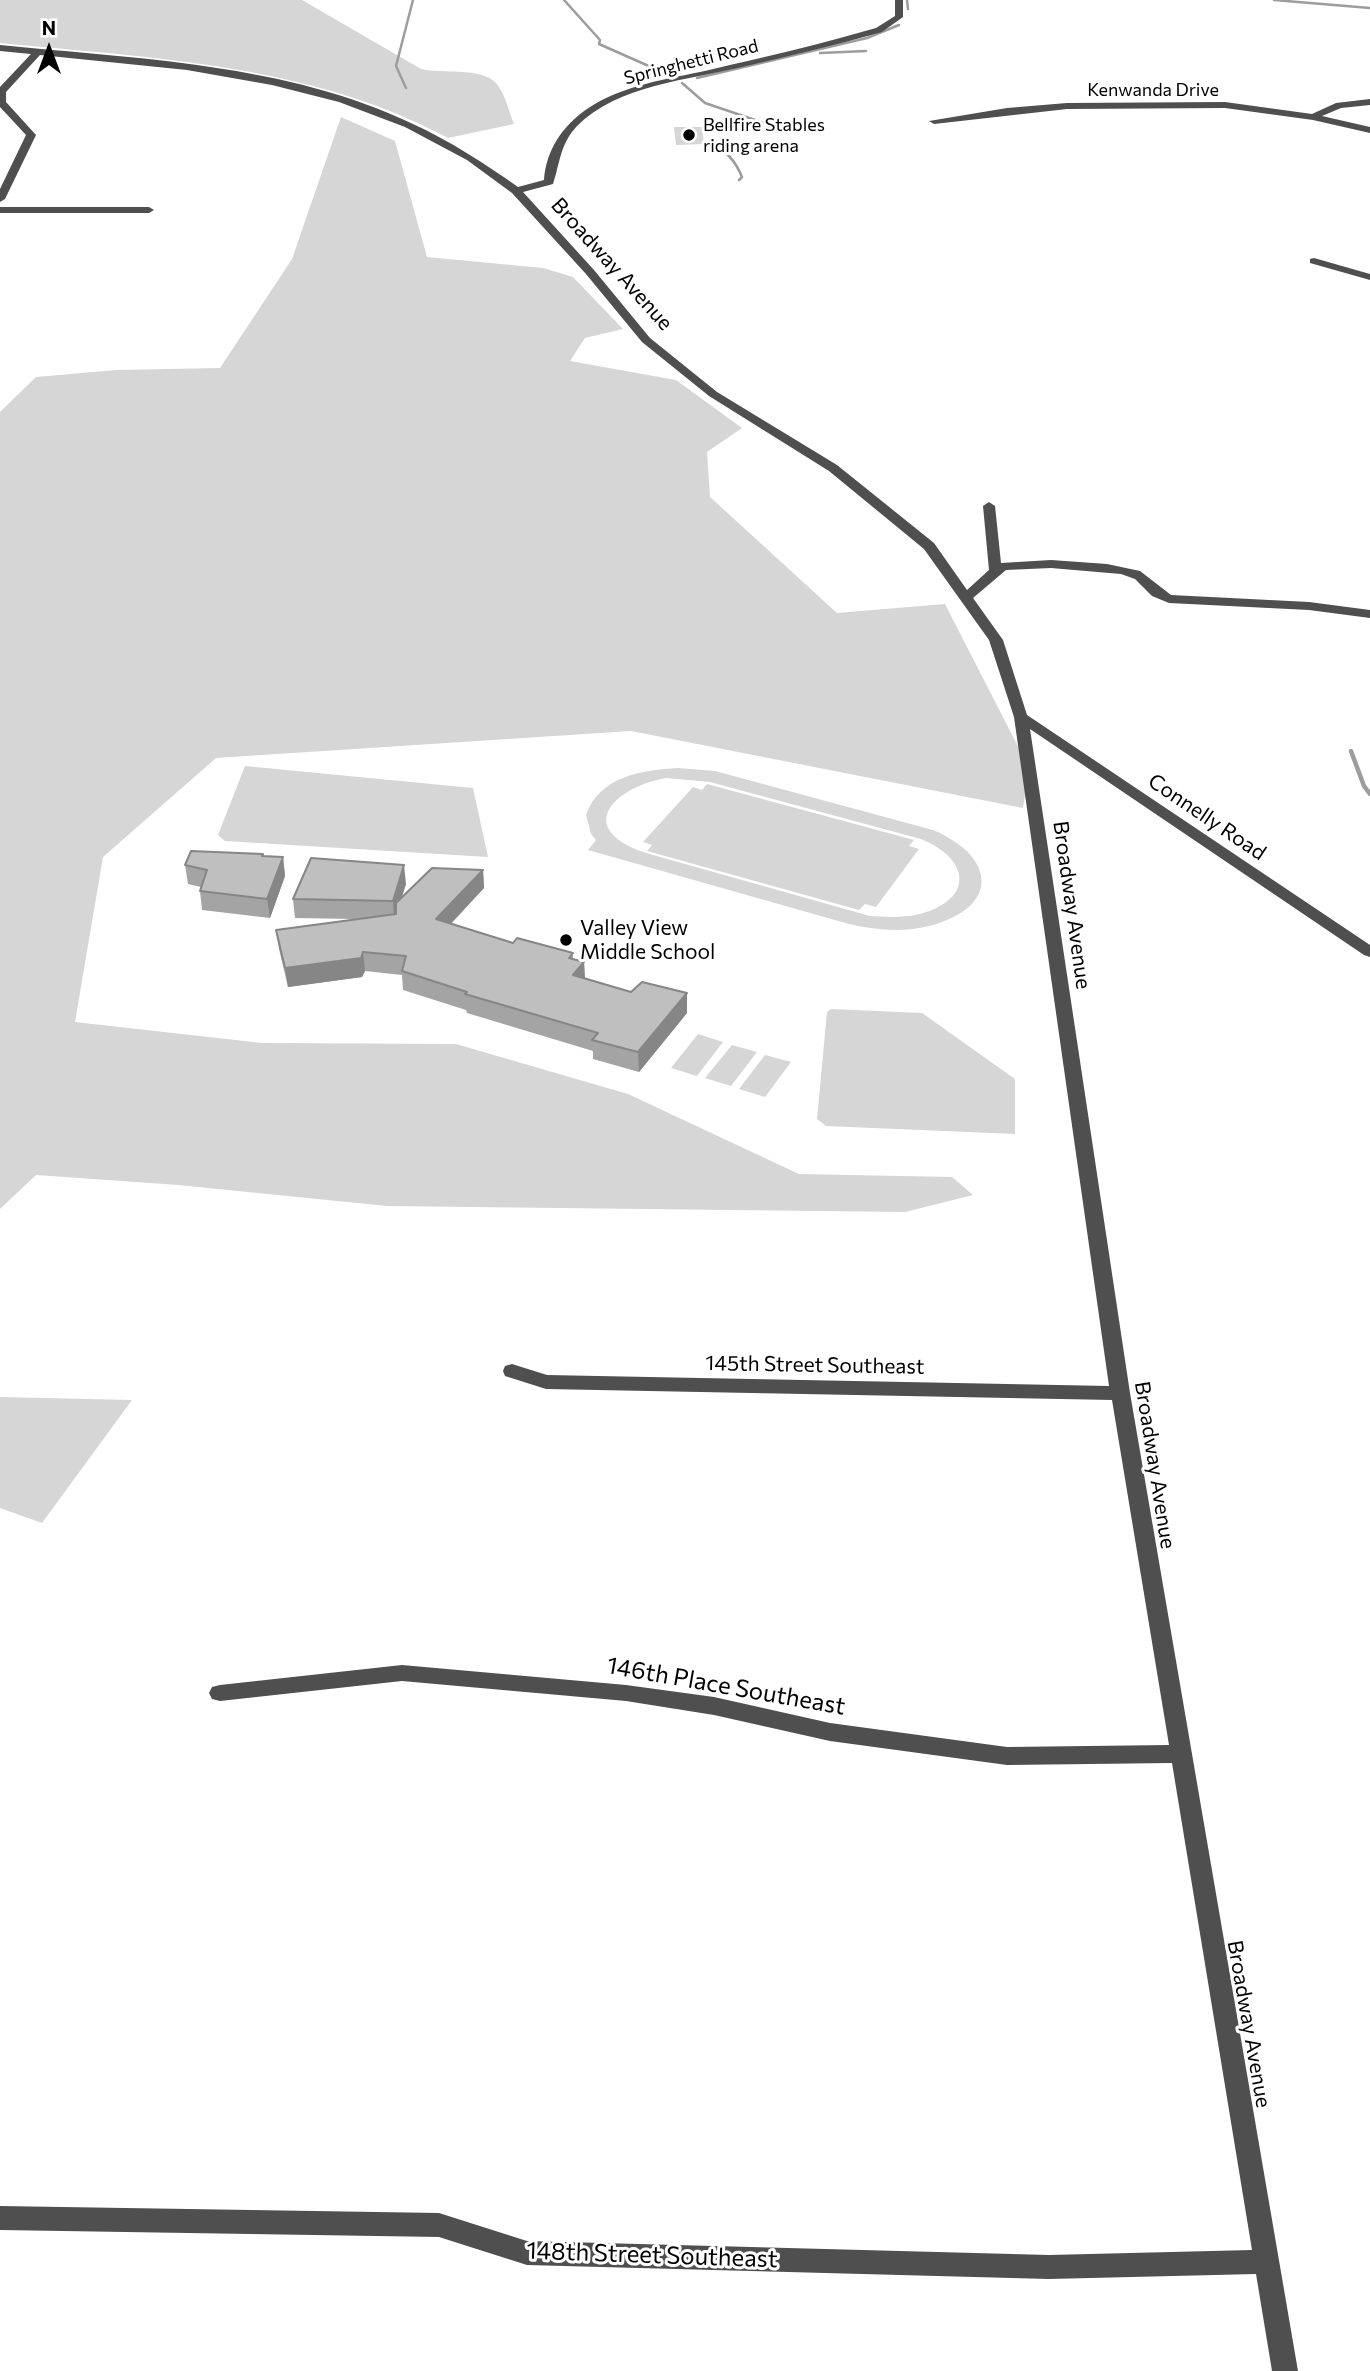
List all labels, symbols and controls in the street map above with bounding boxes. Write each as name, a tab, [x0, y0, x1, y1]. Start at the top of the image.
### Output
north arrow	[14, 14, 84, 84]
text: N	[42, 16, 56, 39]
street label: Springhetti Road	[622, 35, 760, 89]
street label: Kenwanda Drive	[1087, 79, 1219, 101]
place label: Bellfire Stables riding arena	[703, 114, 825, 156]
marker: Bellfire Stables riding arena	[681, 127, 697, 143]
street label: Broadway Avenue	[546, 193, 678, 335]
street label: Connelly Road	[1143, 768, 1271, 866]
street label: Broadway Avenue	[1048, 819, 1096, 991]
place label: Valley View Middle School	[580, 915, 715, 965]
marker: Valley View Middle School	[558, 932, 574, 948]
street label: 145th Street Southeast	[705, 1350, 925, 1380]
street label: Broadway Avenue	[1129, 1379, 1181, 1551]
street label: 146th Place Southeast	[605, 1651, 847, 1721]
street label: Broadway Avenue	[1222, 1938, 1276, 2110]
street label: 148th Street Southeast	[526, 2236, 778, 2274]

